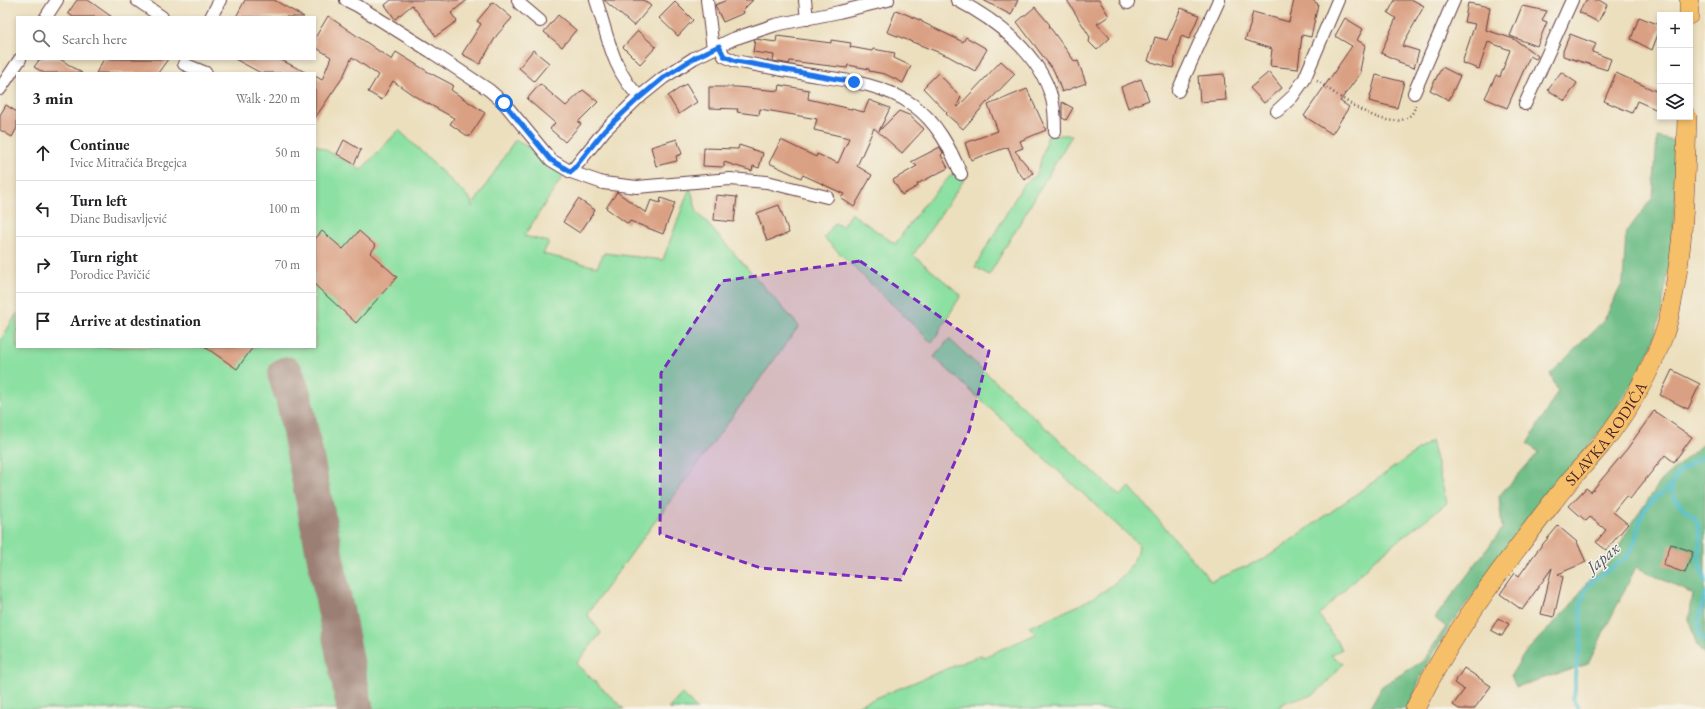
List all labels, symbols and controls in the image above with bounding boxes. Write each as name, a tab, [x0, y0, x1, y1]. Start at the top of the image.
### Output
map controls	[1657, 12, 1693, 120]
button: +	[1657, 12, 1693, 48]
search box	[16, 16, 316, 60]
icon: search	[30, 27, 52, 49]
text: Search here	[62, 29, 127, 48]
button: −	[1657, 48, 1693, 84]
route end	[845, 73, 863, 91]
button: layers	[1657, 84, 1693, 120]
text: 3 min	[32, 87, 73, 109]
text: Walk · 220 m	[236, 90, 300, 107]
route start	[495, 94, 513, 112]
text: Continue	[70, 135, 130, 154]
icon: ahead	[32, 142, 54, 164]
text: 50 m	[275, 144, 300, 161]
text: Ivice Mitračića Bregejca	[70, 154, 187, 171]
text: Turn left	[70, 191, 127, 210]
icon: left	[32, 198, 54, 220]
text: 100 m	[269, 200, 300, 217]
text: Diane Budisavljević	[70, 210, 167, 227]
text: Turn right	[70, 247, 138, 266]
icon: right	[32, 254, 54, 276]
text: 70 m	[275, 256, 300, 273]
text: Porodice Pavičić	[70, 266, 150, 283]
icon: arrive	[32, 310, 54, 332]
text: Arrive at destination	[70, 311, 201, 330]
street label: SLAVKA RODIĆA	[1560, 377, 1652, 490]
water label: Јарак	[1579, 536, 1625, 580]

